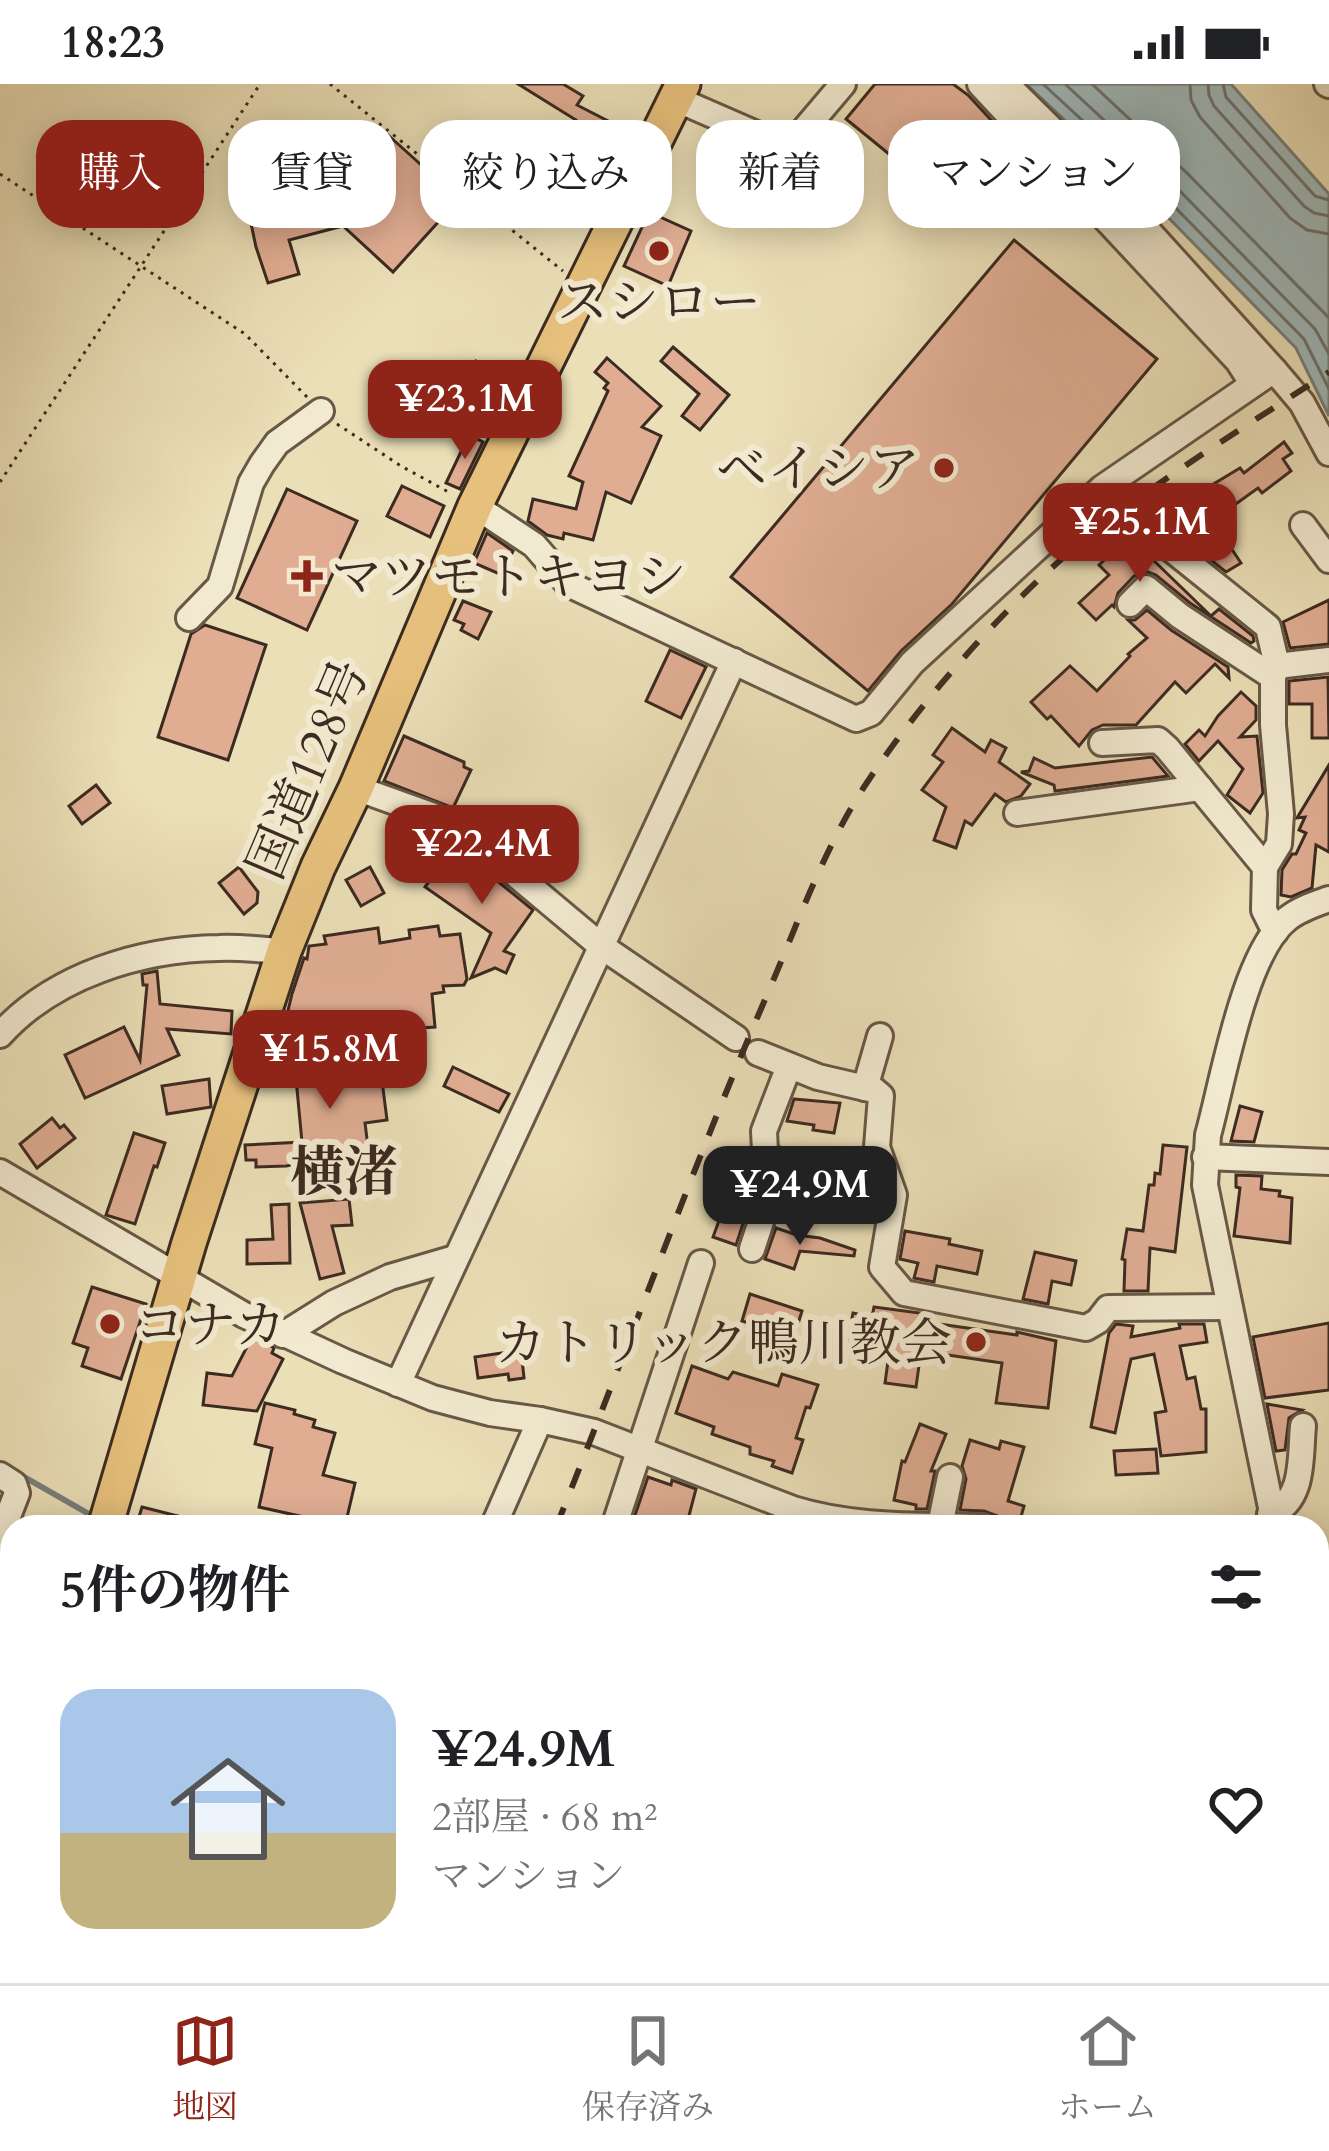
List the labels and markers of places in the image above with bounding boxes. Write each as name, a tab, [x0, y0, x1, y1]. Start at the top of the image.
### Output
marker: スシロー	[646, 238, 672, 264]
place label: スシロー	[557, 268, 761, 338]
pin: ¥23.1M	[367, 360, 563, 462]
place label: ベイシア	[716, 435, 920, 505]
marker: ベイシア	[931, 455, 957, 481]
pin: ¥25.1M	[1042, 483, 1238, 585]
place label: マツモトキヨシ	[331, 543, 686, 613]
marker: マツモトキヨシ	[294, 563, 320, 589]
pin: ¥22.4M	[384, 805, 580, 907]
pin: ¥15.8M	[232, 1010, 428, 1112]
pin: ¥24.9M	[702, 1146, 898, 1248]
place label: コナカ	[134, 1291, 286, 1361]
place label: カトリック鴨川教会	[495, 1309, 952, 1379]
marker: コナカ	[97, 1311, 123, 1337]
marker: カトリック鴨川教会	[963, 1329, 989, 1355]

